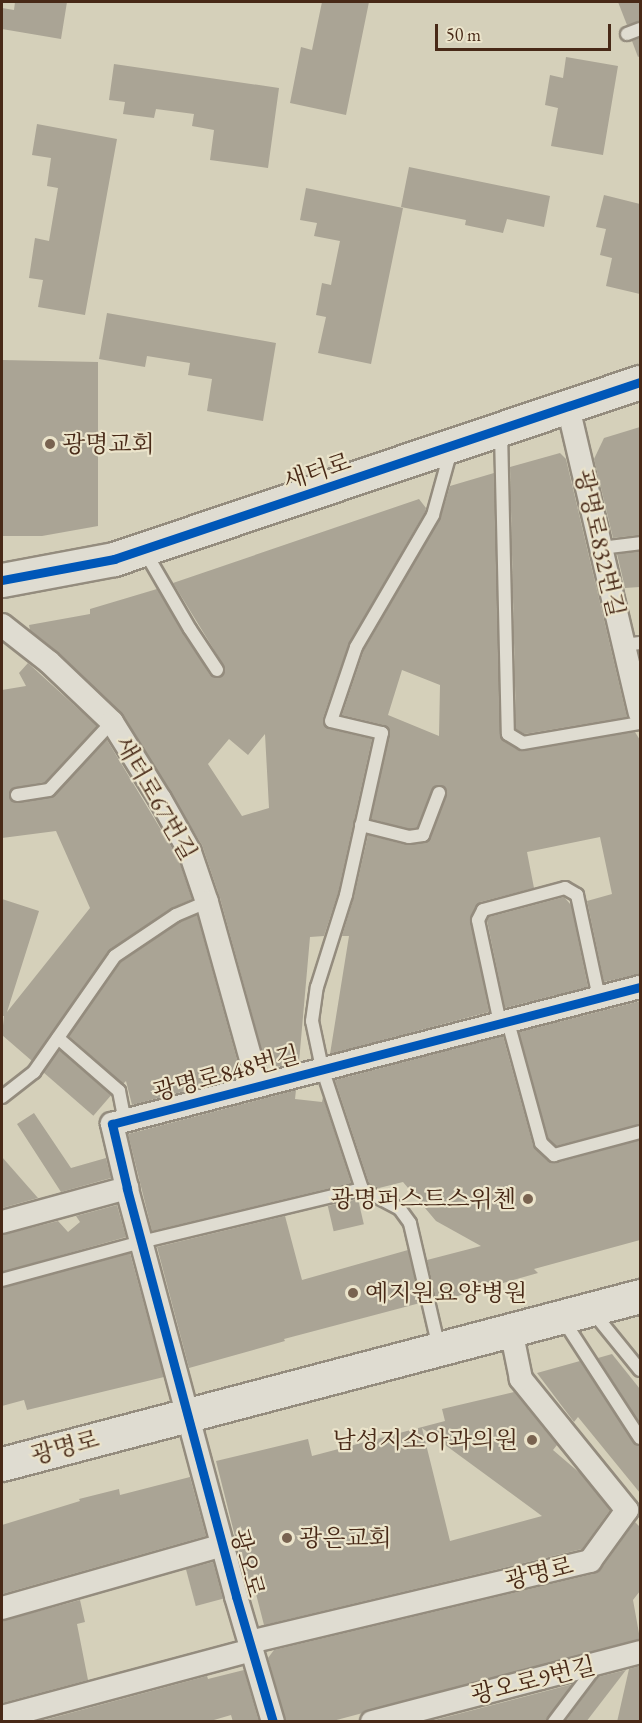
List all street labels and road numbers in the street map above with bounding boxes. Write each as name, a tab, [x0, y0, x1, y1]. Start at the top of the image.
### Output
street label: 새터로	[279, 447, 355, 495]
street label: 광명로832번길	[569, 466, 631, 620]
street label: 새터로67번길	[109, 731, 203, 865]
street label: 광명로848번길	[150, 1040, 302, 1106]
street label: 광명로	[28, 1424, 102, 1470]
street label: 광오로	[225, 1526, 271, 1600]
street label: 광명로	[502, 1551, 576, 1595]
street label: 광오로9번길	[468, 1651, 598, 1709]

